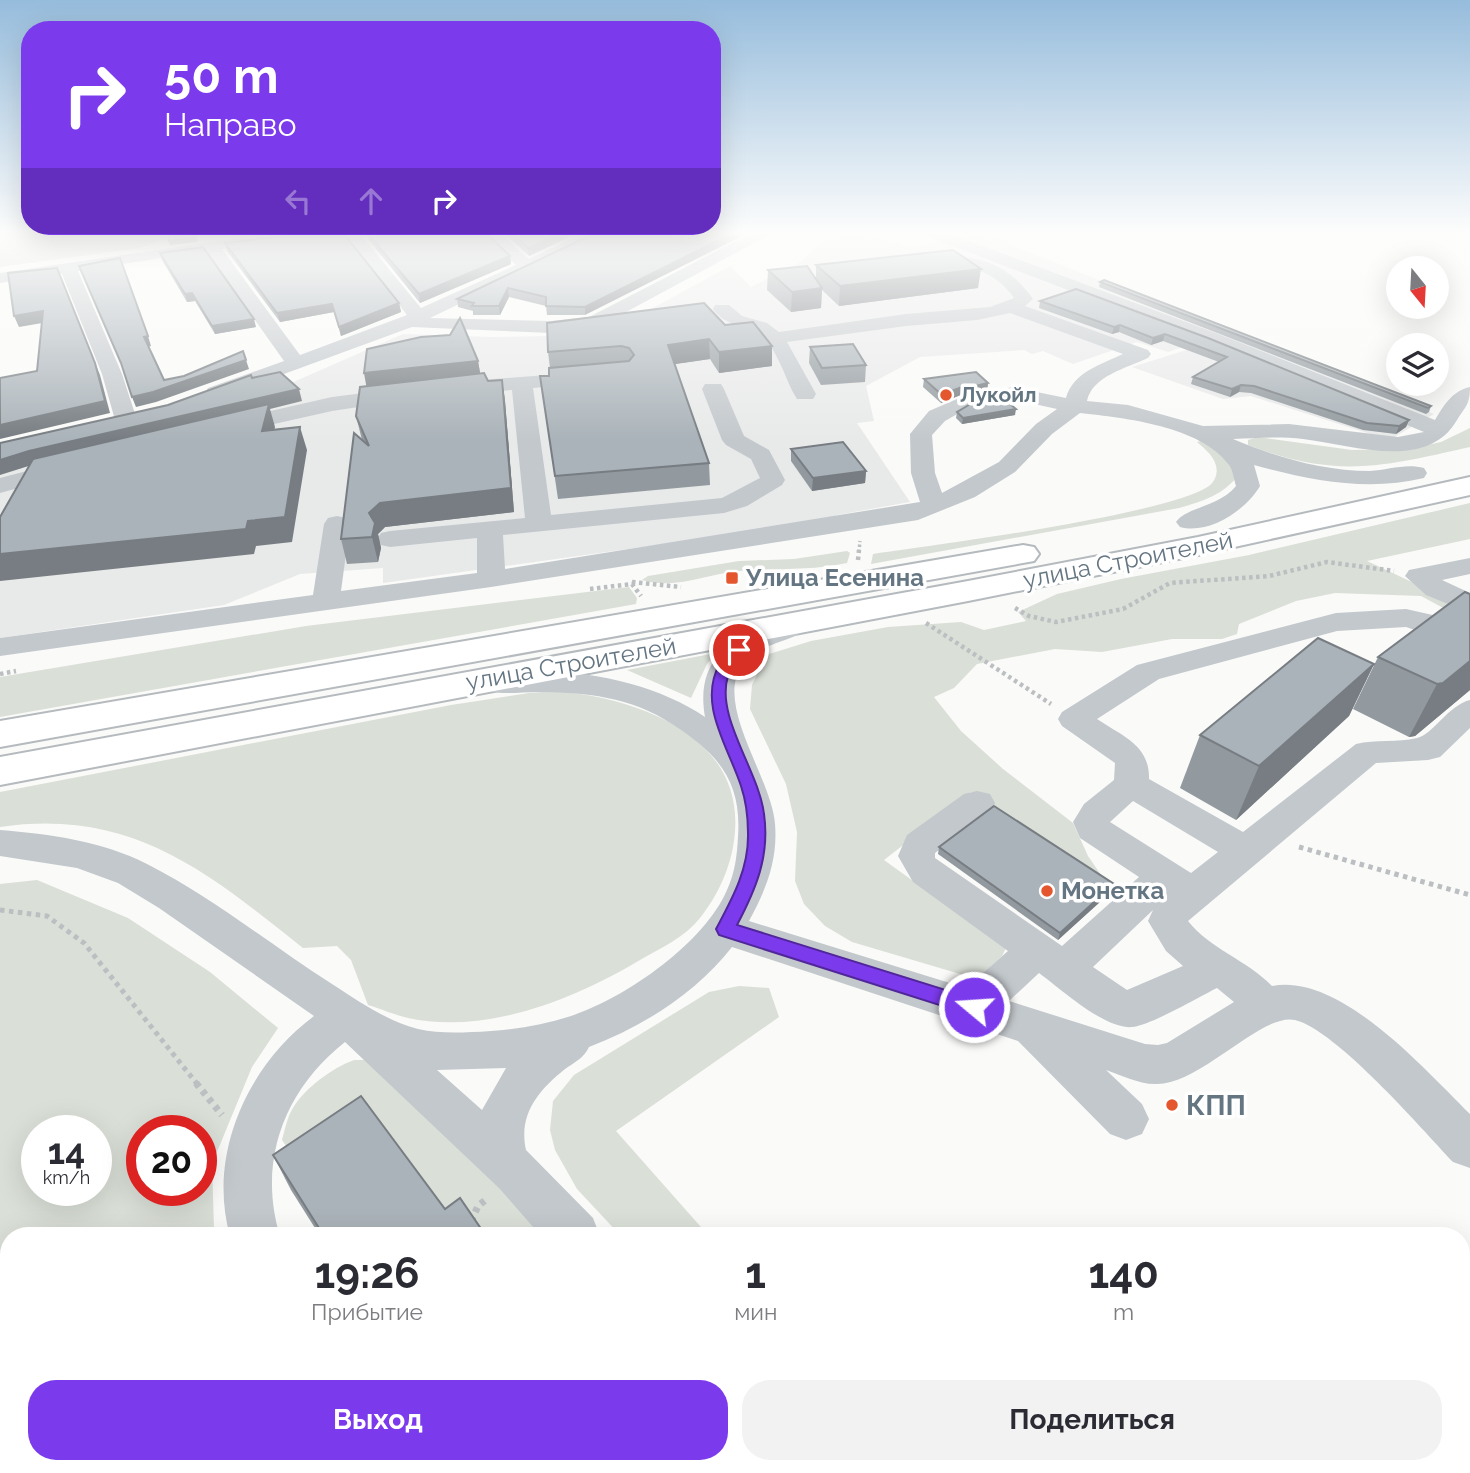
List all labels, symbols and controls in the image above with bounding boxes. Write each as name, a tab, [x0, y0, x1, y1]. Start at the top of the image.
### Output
text: 50 m	[164, 47, 279, 104]
icon: right	[49, 49, 140, 140]
text: Направо	[164, 106, 296, 143]
icon: left	[279, 182, 317, 220]
icon: ahead	[352, 182, 390, 220]
icon: right	[425, 182, 463, 220]
north arrow	[1386, 256, 1449, 318]
map controls	[1386, 256, 1449, 396]
button: layers	[1386, 333, 1449, 396]
place label: Лукойл	[960, 382, 1037, 407]
marker: Лукойл	[938, 387, 954, 403]
street label: улица Строителей	[1021, 525, 1235, 594]
place label: Улица Есенина	[745, 563, 924, 592]
marker: Улица Есенина	[724, 570, 740, 586]
pin	[709, 620, 769, 680]
street label: улица Строителей	[464, 631, 678, 696]
icon: arrive	[720, 631, 758, 669]
place label: Монетка	[1061, 876, 1164, 905]
marker: Монетка	[1039, 883, 1055, 899]
position arrow	[937, 970, 1011, 1044]
place label: КПП	[1186, 1089, 1246, 1122]
marker: КПП	[1164, 1097, 1180, 1113]
speed limit sign: 20	[126, 1115, 217, 1206]
text: 14	[48, 1131, 85, 1172]
text: km/h	[43, 1167, 90, 1188]
text: 19:26	[315, 1249, 420, 1298]
text: 1	[745, 1249, 766, 1298]
text: 140	[1088, 1249, 1159, 1298]
text: Прибытие	[311, 1298, 423, 1325]
text: мин	[734, 1298, 777, 1325]
text: m	[1113, 1298, 1134, 1325]
button: Выход	[28, 1380, 728, 1460]
button: Поделиться	[742, 1380, 1442, 1460]

